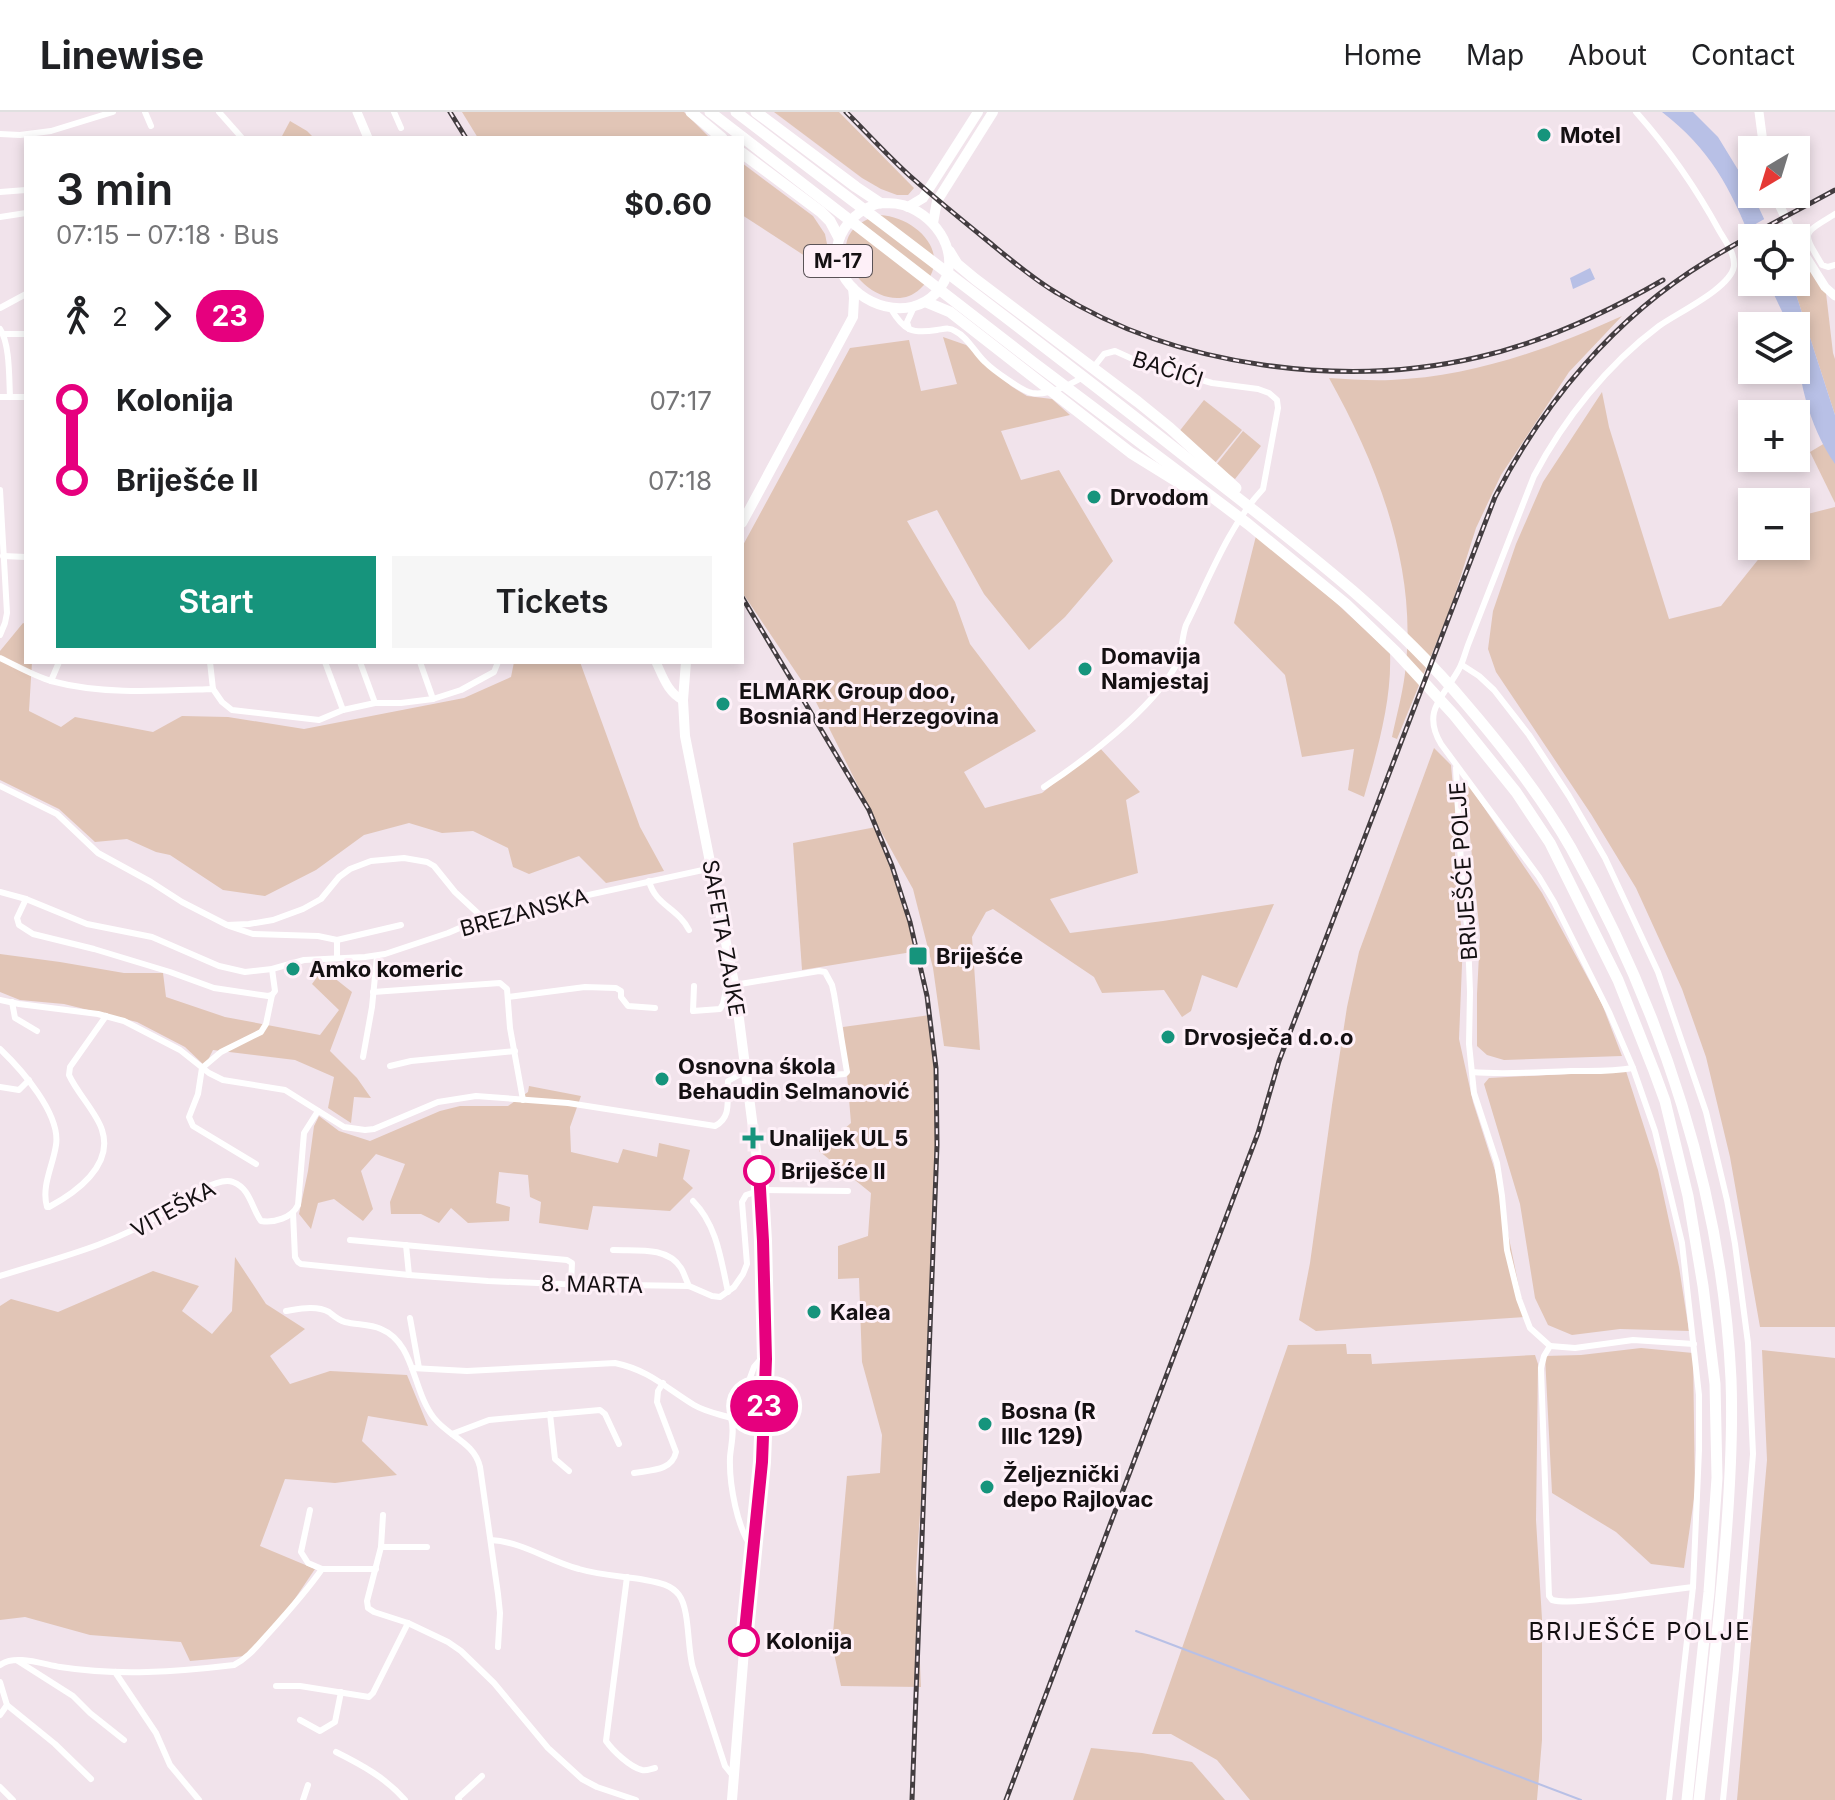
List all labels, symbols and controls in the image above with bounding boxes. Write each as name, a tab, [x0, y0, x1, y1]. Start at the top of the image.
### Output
text: Linewise	[40, 32, 204, 78]
text: Home	[1343, 38, 1422, 72]
text: Map	[1466, 38, 1524, 72]
text: About	[1568, 38, 1647, 72]
text: Contact	[1691, 38, 1795, 72]
place label: Motel	[1560, 122, 1621, 148]
marker: Motel	[1535, 126, 1553, 144]
north arrow	[1738, 136, 1810, 208]
map controls	[1738, 136, 1810, 560]
text: 3 min	[56, 162, 173, 216]
text: $0.60	[624, 186, 712, 222]
text: 07:15 – 07:18 · Bus	[56, 219, 279, 250]
button: locate	[1738, 224, 1810, 296]
road number: M-17	[804, 245, 872, 277]
icon: walk	[56, 294, 100, 338]
icon: forward	[140, 294, 184, 338]
text: 23	[212, 299, 248, 333]
text: 2	[112, 301, 128, 332]
button: layers	[1738, 312, 1810, 384]
street label: BAČIĆI	[1129, 345, 1207, 393]
text: Kolonija	[116, 382, 234, 418]
text: 07:17	[649, 385, 712, 416]
button: +	[1738, 400, 1810, 472]
text: Briješće II	[116, 462, 259, 498]
text: 07:18	[648, 465, 712, 496]
place label: Drvodom	[1110, 484, 1209, 510]
marker: Drvodom	[1085, 488, 1103, 506]
button: −	[1738, 488, 1810, 560]
button: Start	[56, 556, 376, 648]
button: Tickets	[392, 556, 712, 648]
place label: Domavija Namjestaj	[1101, 643, 1209, 694]
marker: Domavija Namjestaj	[1076, 660, 1094, 678]
place label: ELMARK Group doo, Bosnia and Herzegovina	[739, 678, 999, 729]
marker: ELMARK Group doo, Bosnia and Herzegovina	[714, 695, 732, 713]
street label: BRIJEŠĆE POLJE	[1444, 781, 1482, 961]
street label: SAFETA ZAJKE	[697, 858, 751, 1018]
street label: BREZANSKA	[457, 882, 591, 942]
place label: Briješće	[936, 943, 1023, 969]
marker: Briješće	[907, 945, 929, 967]
place label: Amko komeric	[309, 956, 463, 982]
marker: Amko komeric	[284, 960, 302, 978]
place label: Drvosječa d.o.o	[1184, 1024, 1354, 1050]
marker: Drvosječa d.o.o	[1159, 1028, 1177, 1046]
place label: Osnovna śkola Behaudin Selmanović	[678, 1053, 910, 1104]
marker: Osnovna śkola Behaudin Selmanović	[653, 1070, 671, 1088]
place label: Unalijek UL 5	[769, 1125, 908, 1151]
marker: Unalijek UL 5	[744, 1129, 762, 1147]
marker: Briješće II	[744, 1156, 774, 1186]
place label: Briješće II	[781, 1158, 886, 1184]
street label: VITEŠKA	[126, 1175, 220, 1243]
street label: 8. MARTA	[541, 1270, 643, 1298]
place label: Kalea	[830, 1299, 891, 1325]
marker: Kalea	[805, 1303, 823, 1321]
line badge: 23	[728, 1380, 800, 1432]
text: 23	[746, 1389, 782, 1423]
place label: Bosna (R IIIc 129)	[1001, 1398, 1096, 1449]
marker: Bosna (R IIIc 129)	[976, 1415, 994, 1433]
place label: Željeznički depo Rajlovac	[1003, 1461, 1153, 1512]
marker: Željeznički depo Rajlovac	[978, 1478, 996, 1496]
district label: BRIJEŠĆE POLJE	[1528, 1616, 1752, 1646]
marker: Kolonija	[729, 1626, 759, 1656]
place label: Kolonija	[766, 1628, 852, 1654]

